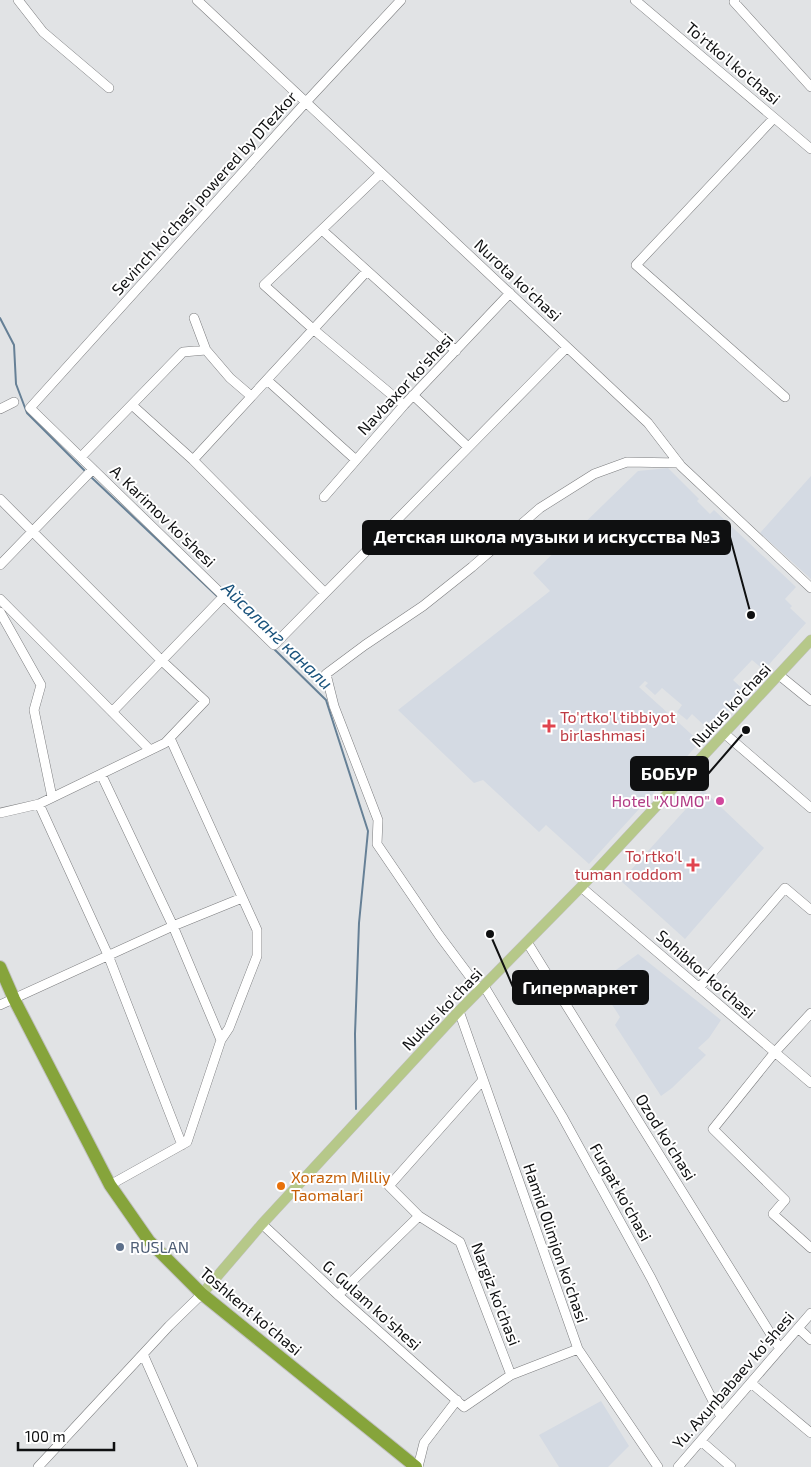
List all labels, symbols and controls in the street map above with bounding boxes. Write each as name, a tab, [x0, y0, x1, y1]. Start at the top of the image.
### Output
street label: To'rtko'l ko'chasi	[682, 17, 785, 108]
street label: Sevinch ko'chasi powered by DTezkor	[107, 86, 301, 298]
street label: Nurota ko'chasi	[471, 235, 566, 325]
street label: Navbaxor ko'shesi	[353, 329, 456, 438]
street label: A. Karimov ko'shesi	[107, 461, 220, 571]
callout: Детская школа музыки и искусства №3	[363, 521, 730, 554]
text: Детская школа музыки и искусства №3	[374, 525, 720, 547]
water label: Айсаланг канали	[217, 576, 338, 694]
street label: Nukus ko'chasi	[687, 659, 774, 750]
place label: To'rtko'l tibbiyot birlashmasi	[560, 707, 676, 744]
marker: To'rtko'l tibbiyot birlashmasi	[542, 719, 556, 733]
callout: БОБУР	[631, 757, 708, 790]
text: БОБУР	[641, 762, 697, 784]
place label: Hotel "XUMO"	[611, 791, 710, 810]
marker: Hotel "XUMO"	[714, 795, 726, 807]
place label: To'rtko'l tuman roddom	[574, 846, 682, 883]
marker: To'rtko'l tuman roddom	[686, 858, 700, 872]
street label: Sohibkor ko'chasi	[653, 925, 760, 1022]
street label: Nukus ko'chasi	[398, 964, 486, 1054]
callout: Гипермаркет	[513, 971, 648, 1004]
text: Гипермаркет	[522, 976, 638, 998]
street label: Ozod ko'chasi	[632, 1090, 701, 1184]
street label: Furqat ko'chasi	[587, 1139, 656, 1244]
street label: Hamid Olimjon ko'chasi	[519, 1161, 593, 1325]
place label: Xorazm Milliy Taomalari	[291, 1167, 391, 1204]
marker: Xorazm Milliy Taomalari	[275, 1180, 287, 1192]
place label: RUSLAN	[130, 1237, 189, 1256]
street label: Nargiz ko'chasi	[468, 1240, 525, 1348]
marker: RUSLAN	[114, 1241, 126, 1253]
street label: G. Gulam ko'shesi	[319, 1256, 425, 1354]
street label: Toshkent ko'chasi	[196, 1262, 306, 1359]
street label: Yu. Axunbabaev ko'shesi	[668, 1307, 797, 1452]
scale bar	[18, 1420, 114, 1452]
text: 100 m	[25, 1427, 66, 1445]

